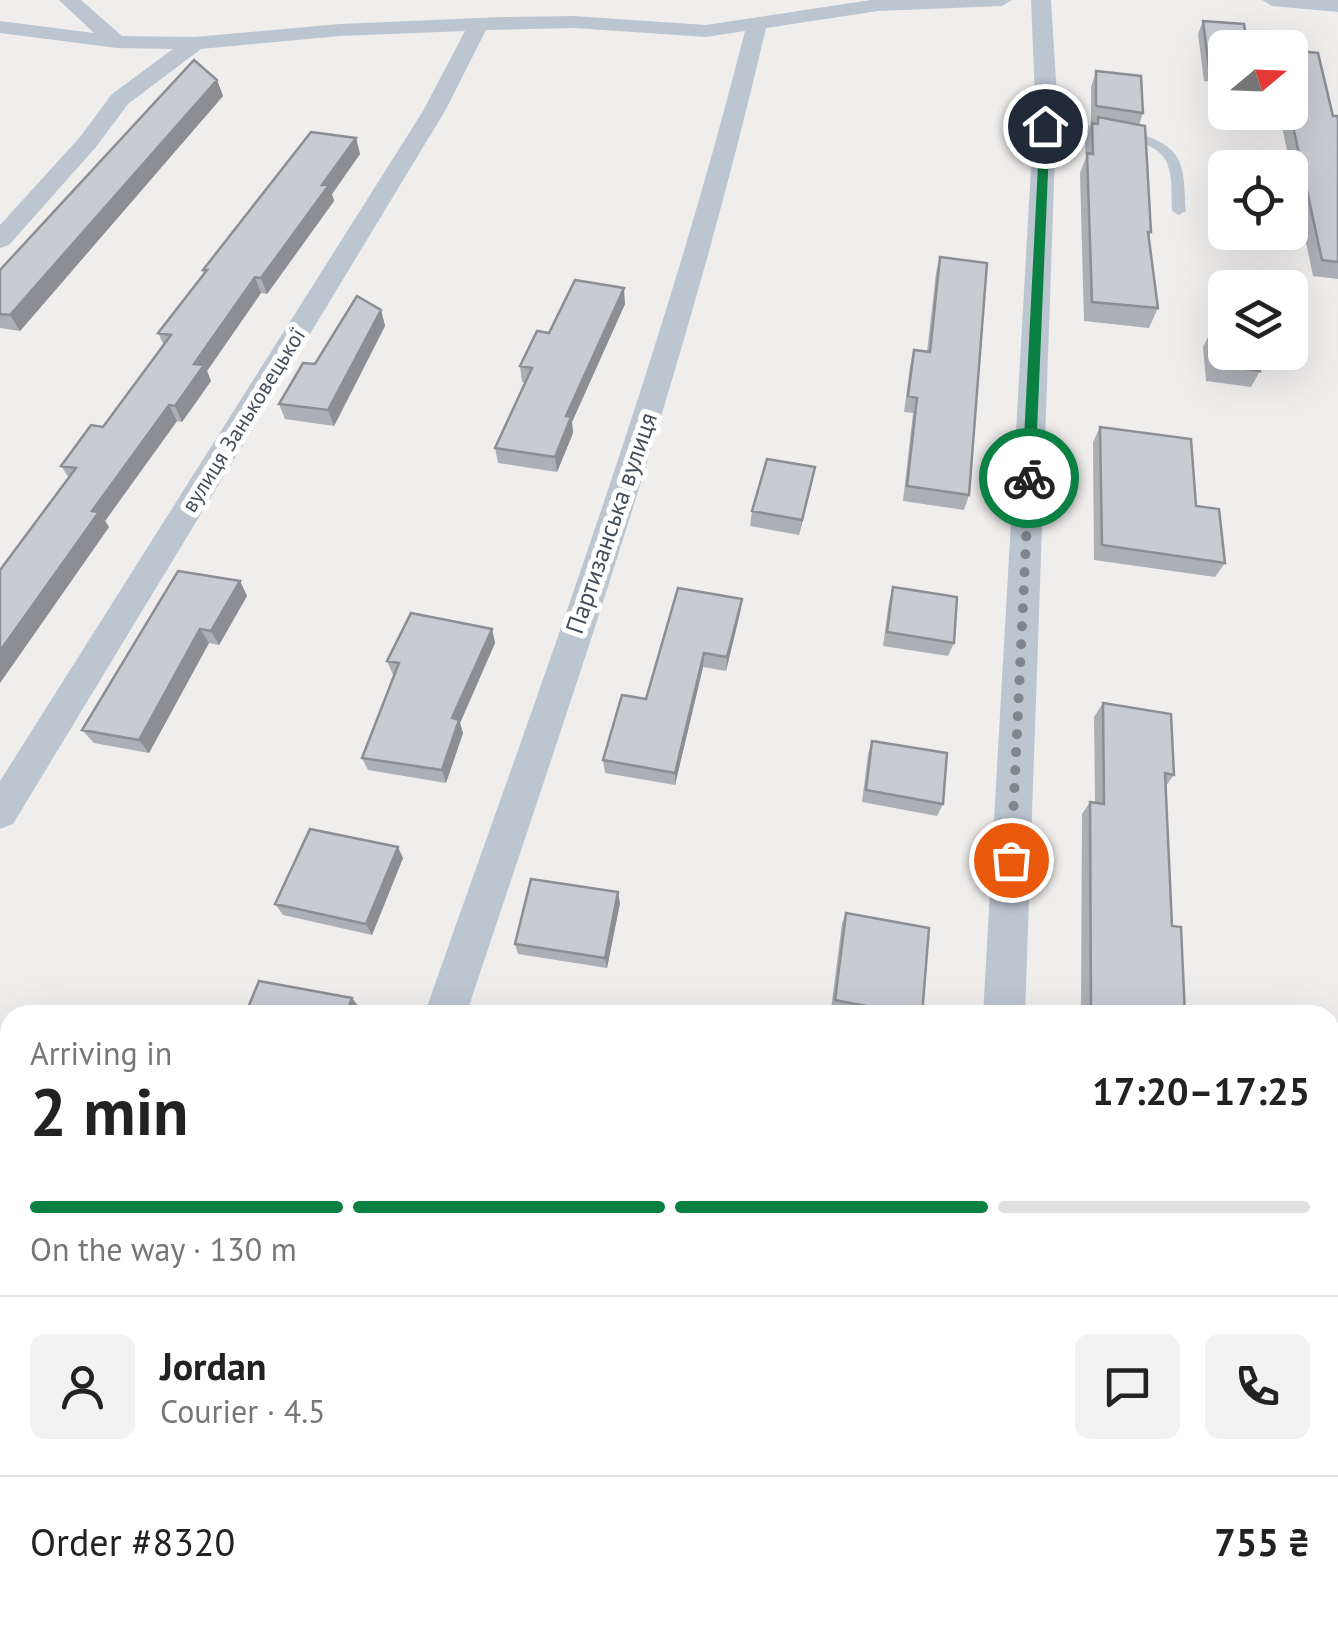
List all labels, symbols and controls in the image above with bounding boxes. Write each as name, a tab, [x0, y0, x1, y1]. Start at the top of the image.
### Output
north arrow	[1208, 30, 1308, 130]
map controls	[1208, 30, 1308, 370]
pin	[1003, 84, 1088, 169]
icon: home	[1018, 99, 1073, 154]
button: locate	[1208, 150, 1308, 250]
button: layers	[1208, 270, 1308, 370]
street label: вулиця Заньковецької	[175, 323, 311, 517]
street label: Партизанська вулиця	[558, 408, 664, 638]
courier	[979, 428, 1079, 528]
icon: bike	[1002, 451, 1057, 506]
pin	[969, 818, 1054, 903]
icon: bag	[984, 833, 1039, 888]
text: Arriving in	[30, 1032, 172, 1074]
text: 17:20–17:25	[1092, 1066, 1310, 1115]
text: 2 min	[30, 1069, 189, 1153]
text: On the way · 130 m	[30, 1228, 297, 1270]
button: person	[30, 1334, 135, 1439]
button: chat	[1075, 1334, 1180, 1439]
button: phone	[1205, 1334, 1310, 1439]
text: Jordan	[160, 1341, 266, 1390]
text: Courier · 4.5	[160, 1390, 326, 1432]
text: Order #8320	[30, 1517, 235, 1566]
text: 755 ₴	[1214, 1517, 1310, 1566]

